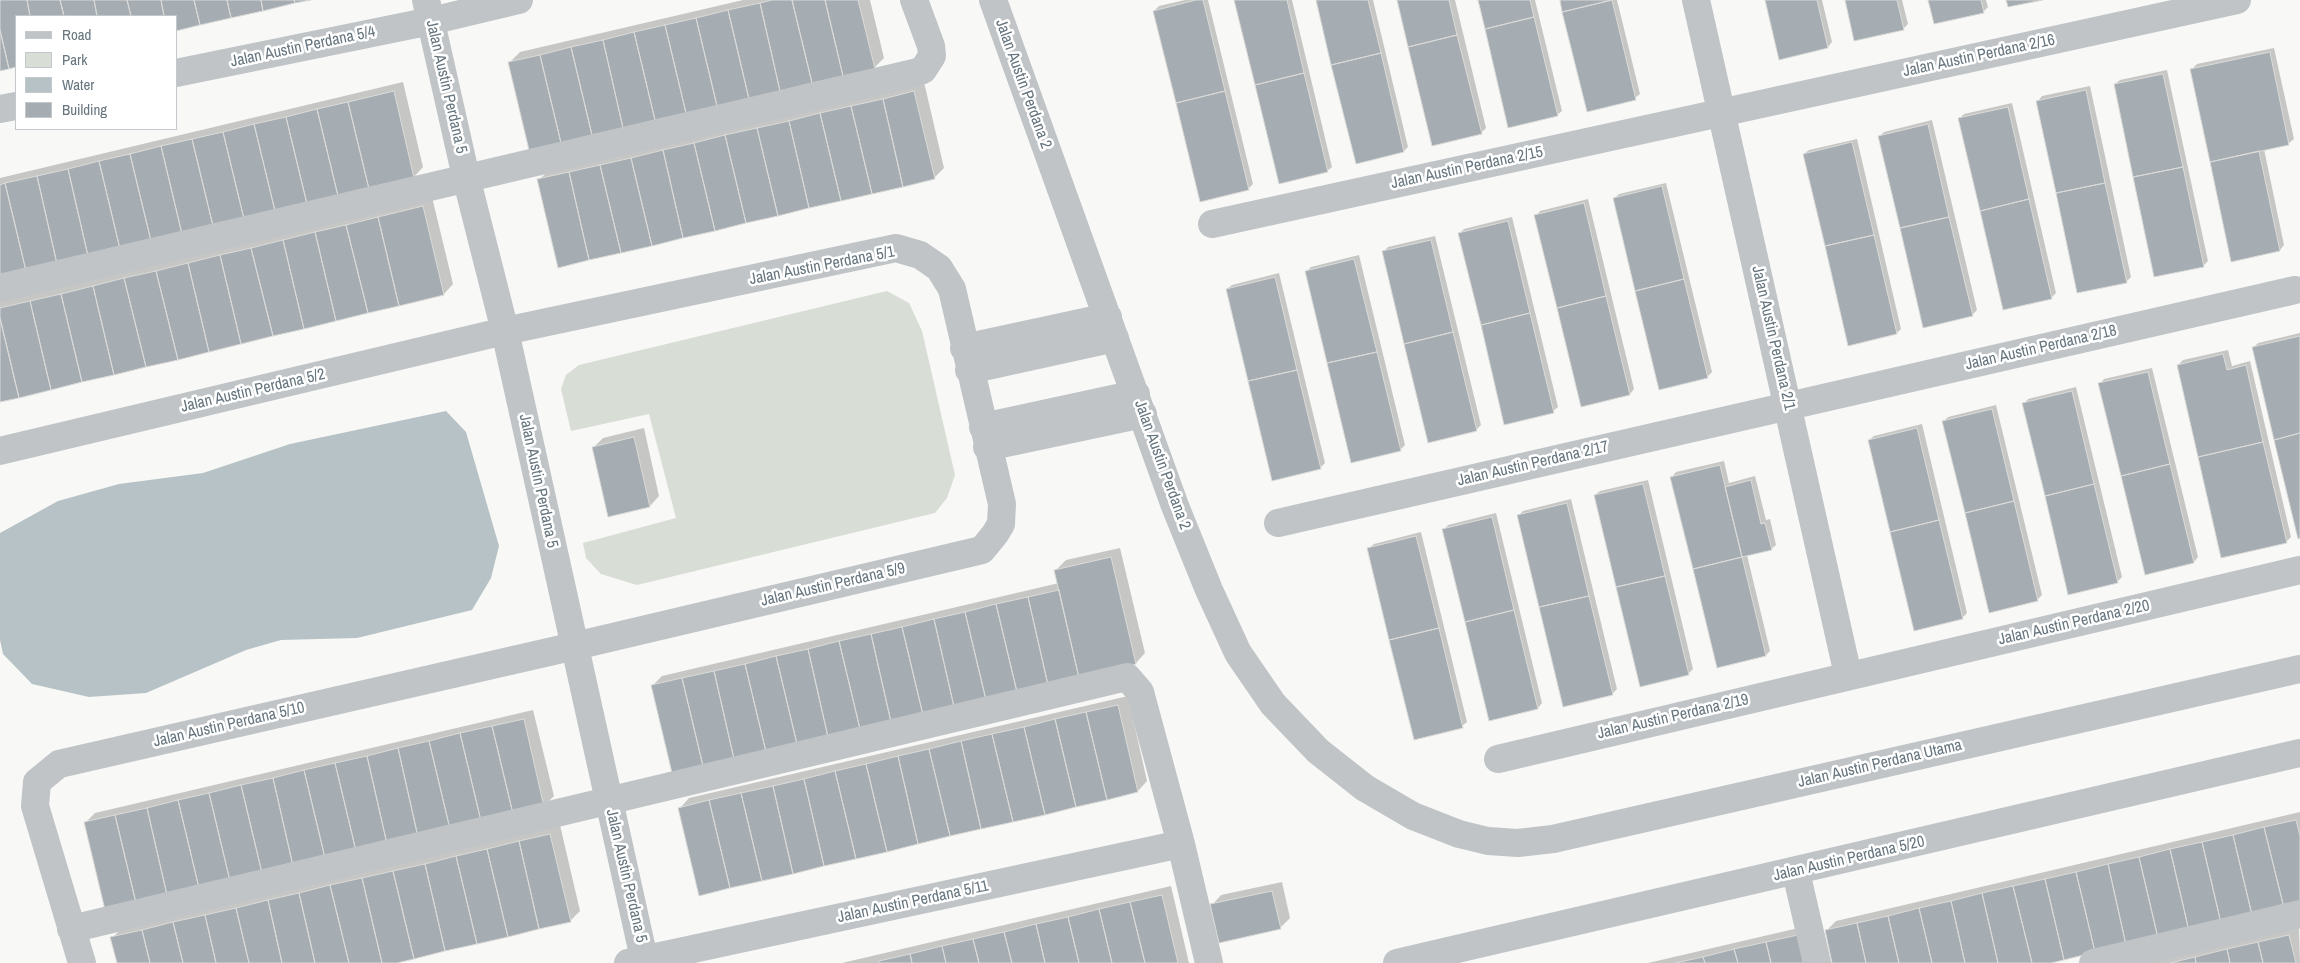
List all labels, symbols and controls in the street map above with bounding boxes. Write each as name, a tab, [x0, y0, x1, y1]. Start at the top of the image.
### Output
legend	[15, 15, 178, 130]
street label: Jalan Austin Perdana 2	[991, 17, 1055, 151]
street label: Jalan Austin Perdana 5	[421, 18, 471, 156]
street label: Jalan Austin Perdana 5/4	[229, 22, 377, 72]
text: Road	[62, 24, 91, 45]
street label: Jalan Austin Perdana 2/16	[1901, 31, 2057, 81]
text: Park	[62, 49, 87, 70]
text: Water	[62, 74, 94, 95]
text: Building	[62, 99, 107, 120]
street label: Jalan Austin Perdana 2/15	[1389, 143, 1545, 193]
street label: Jalan Austin Perdana 5/1	[748, 243, 896, 289]
street label: Jalan Austin Perdana 2/1	[1747, 264, 1799, 412]
street label: Jalan Austin Perdana 2/18	[1964, 321, 2118, 375]
street label: Jalan Austin Perdana 5/2	[179, 365, 327, 417]
street label: Jalan Austin Perdana 2	[1130, 398, 1194, 532]
street label: Jalan Austin Perdana 5	[514, 412, 562, 550]
street label: Jalan Austin Perdana 2/17	[1456, 437, 1610, 491]
street label: Jalan Austin Perdana 5/9	[759, 559, 907, 611]
street label: Jalan Austin Perdana 2/20	[1997, 596, 2151, 650]
street label: Jalan Austin Perdana 2/19	[1596, 690, 1750, 744]
street label: Jalan Austin Perdana 5/10	[152, 698, 306, 752]
street label: Jalan Austin Perdana Utama	[1796, 736, 1964, 792]
street label: Jalan Austin Perdana 5	[601, 807, 651, 945]
street label: Jalan Austin Perdana 5/20	[1772, 832, 1926, 886]
street label: Jalan Austin Perdana 5/11	[836, 877, 990, 927]

